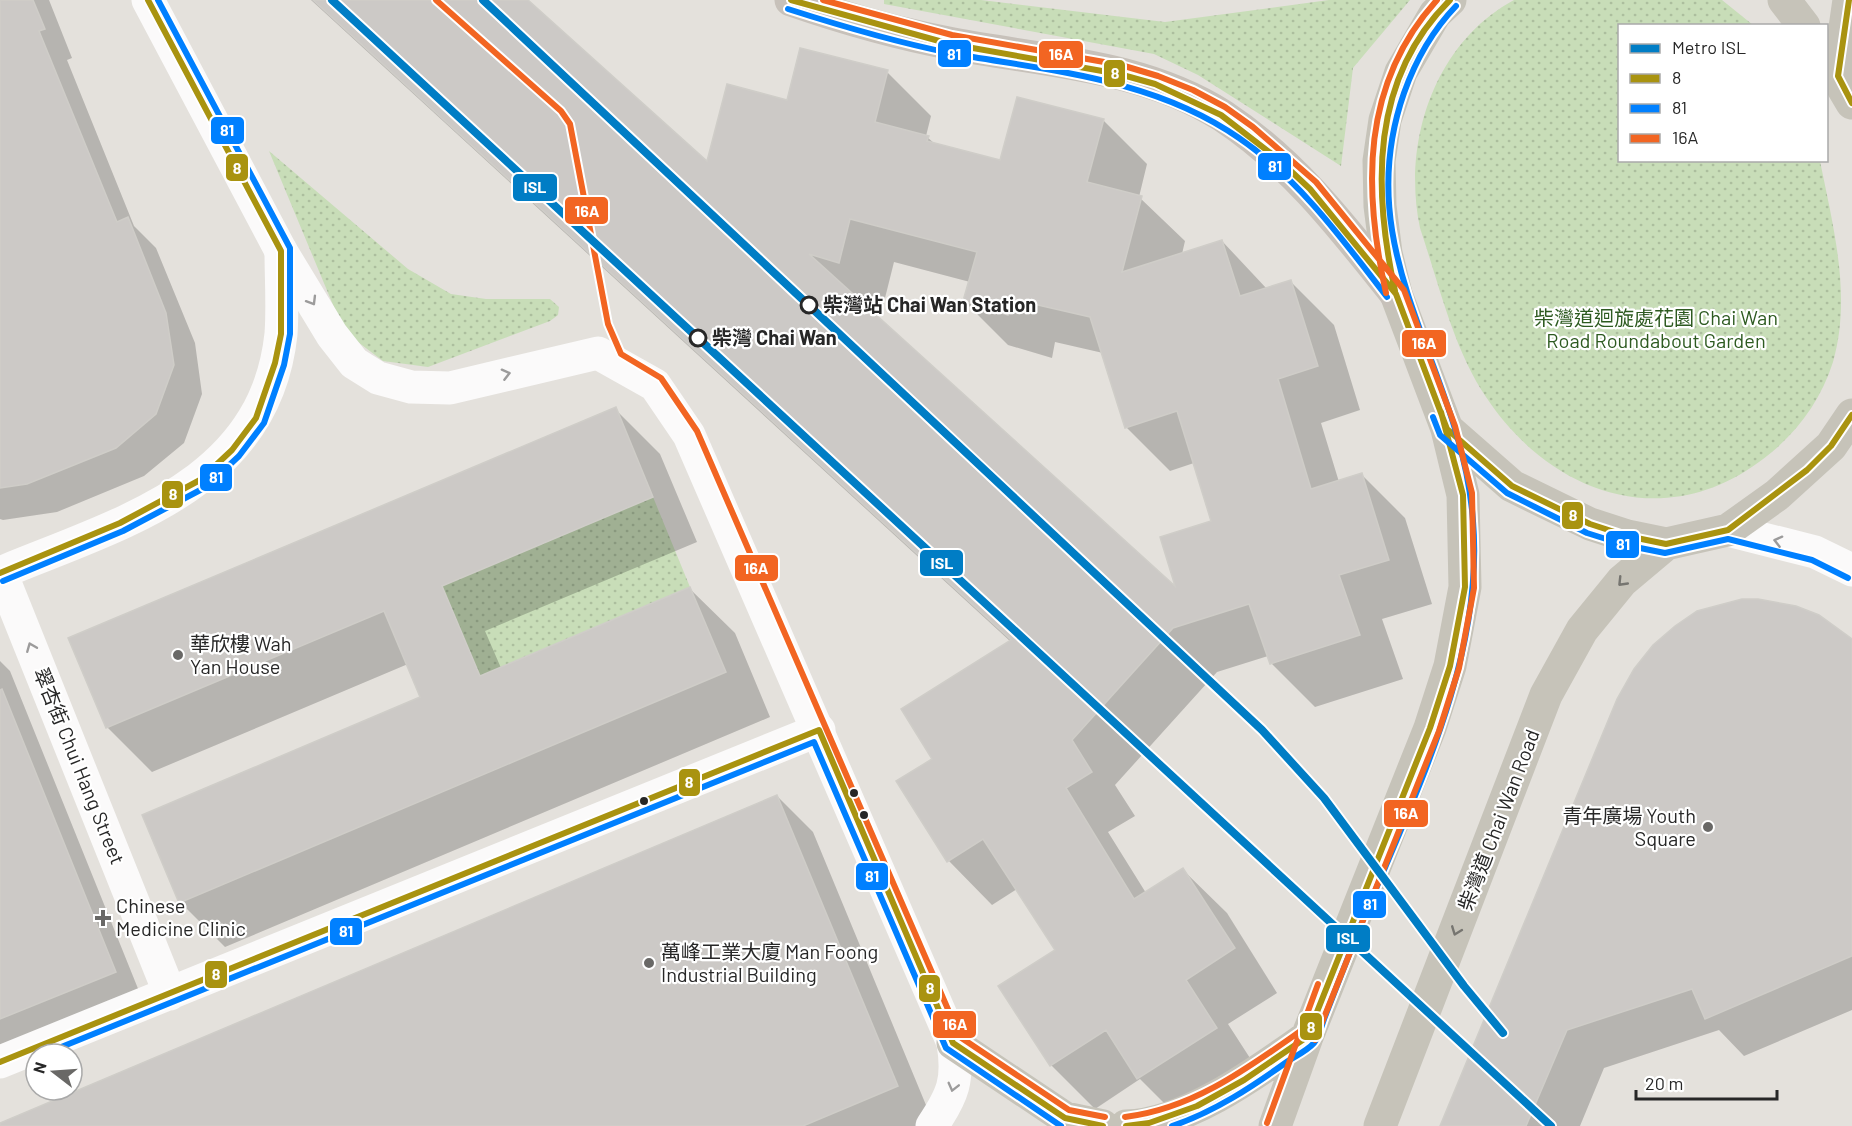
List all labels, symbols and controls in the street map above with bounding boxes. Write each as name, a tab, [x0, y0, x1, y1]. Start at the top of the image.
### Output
legend	[1618, 24, 1828, 162]
text: Metro ISL	[1672, 36, 1746, 58]
line badge: 81	[937, 39, 972, 68]
line badge: 16A	[1038, 40, 1084, 69]
text: 81	[947, 44, 961, 63]
text: 16A	[1049, 44, 1074, 63]
line badge: 8	[1103, 59, 1126, 88]
text: 8	[1111, 63, 1120, 82]
text: 8	[1672, 66, 1681, 88]
text: 81	[1672, 96, 1687, 118]
line badge: 81	[210, 116, 245, 145]
text: 81	[220, 120, 234, 139]
text: 16A	[1672, 126, 1699, 148]
line badge: 81	[1257, 152, 1292, 181]
line badge: 8	[225, 153, 249, 182]
text: 81	[1268, 156, 1282, 175]
text: 8	[233, 158, 242, 177]
line badge: ISL	[512, 173, 558, 202]
text: ISL	[524, 177, 546, 196]
line badge: 16A	[564, 196, 609, 225]
text: 16A	[575, 201, 600, 220]
place label: 柴灣站 Chai Wan Station	[823, 292, 1036, 316]
one-way arrow	[304, 295, 316, 305]
marker: 柴灣站 Chai Wan Station	[800, 296, 818, 314]
park label: 柴灣道迴旋處花園 Chai Wan Road Roundabout Garden	[1534, 305, 1778, 352]
place label: 柴灣 Chai Wan	[712, 325, 837, 349]
marker: 柴灣 Chai Wan	[689, 329, 707, 347]
line badge: 16A	[1401, 329, 1447, 358]
text: 16A	[1412, 333, 1437, 352]
one-way arrow	[501, 368, 511, 381]
line badge: 81	[199, 463, 233, 492]
text: 81	[209, 467, 223, 486]
line badge: 8	[161, 480, 184, 509]
text: 8	[169, 484, 178, 503]
line badge: 8	[1561, 501, 1584, 530]
text: 8	[1569, 505, 1578, 524]
line badge: 81	[1605, 530, 1640, 559]
text: 81	[1616, 534, 1630, 553]
one-way arrow	[1773, 536, 1783, 549]
line badge: ISL	[919, 549, 964, 577]
text: ISL	[931, 553, 953, 572]
line badge: 16A	[734, 554, 779, 582]
text: 16A	[744, 558, 769, 577]
one-way arrow	[1618, 576, 1629, 586]
place label: 華欣樓 Wah Yan House	[190, 631, 292, 678]
one-way arrow	[26, 642, 38, 653]
marker: 華欣樓 Wah Yan House	[171, 648, 185, 662]
street label: 翠杏街 Chui Hang Street	[29, 664, 130, 868]
street label: 柴灣道 Chai Wan Road	[1452, 726, 1544, 914]
line badge: 8	[678, 768, 701, 797]
text: 8	[685, 772, 694, 791]
unlabelled marker	[848, 787, 860, 799]
unlabelled marker	[638, 795, 650, 807]
line badge: 16A	[1383, 799, 1429, 828]
text: 16A	[1394, 803, 1419, 822]
place label: 青年廣場 Youth Square	[1562, 803, 1696, 850]
unlabelled marker	[858, 809, 870, 821]
marker: 青年廣場 Youth Square	[1701, 820, 1715, 834]
line badge: 81	[855, 862, 889, 891]
text: 81	[865, 866, 879, 885]
line badge: 81	[1352, 890, 1387, 919]
place label: Chinese Medicine Clinic	[116, 893, 246, 940]
text: 81	[1363, 894, 1377, 913]
marker: Chinese Medicine Clinic	[94, 909, 112, 927]
line badge: 81	[329, 917, 363, 946]
text: 81	[339, 921, 353, 940]
line badge: ISL	[1325, 924, 1371, 953]
one-way arrow	[1451, 925, 1463, 936]
text: ISL	[1337, 928, 1359, 947]
place label: 萬峰工業大廈 Man Foong Industrial Building	[661, 939, 878, 986]
marker: 萬峰工業大廈 Man Foong Industrial Building	[642, 956, 656, 970]
line badge: 8	[204, 960, 228, 989]
text: 8	[212, 964, 221, 983]
line badge: 8	[918, 974, 941, 1003]
text: 8	[926, 978, 935, 997]
line badge: 16A	[932, 1010, 977, 1039]
line badge: 8	[1299, 1012, 1323, 1041]
text: 16A	[943, 1014, 968, 1033]
text: 8	[1307, 1017, 1316, 1036]
north arrow	[24, 1042, 84, 1102]
text: N	[29, 1060, 50, 1075]
scale bar	[1636, 1063, 1777, 1101]
text: 20 m	[1645, 1072, 1683, 1094]
one-way arrow	[947, 1081, 960, 1091]

